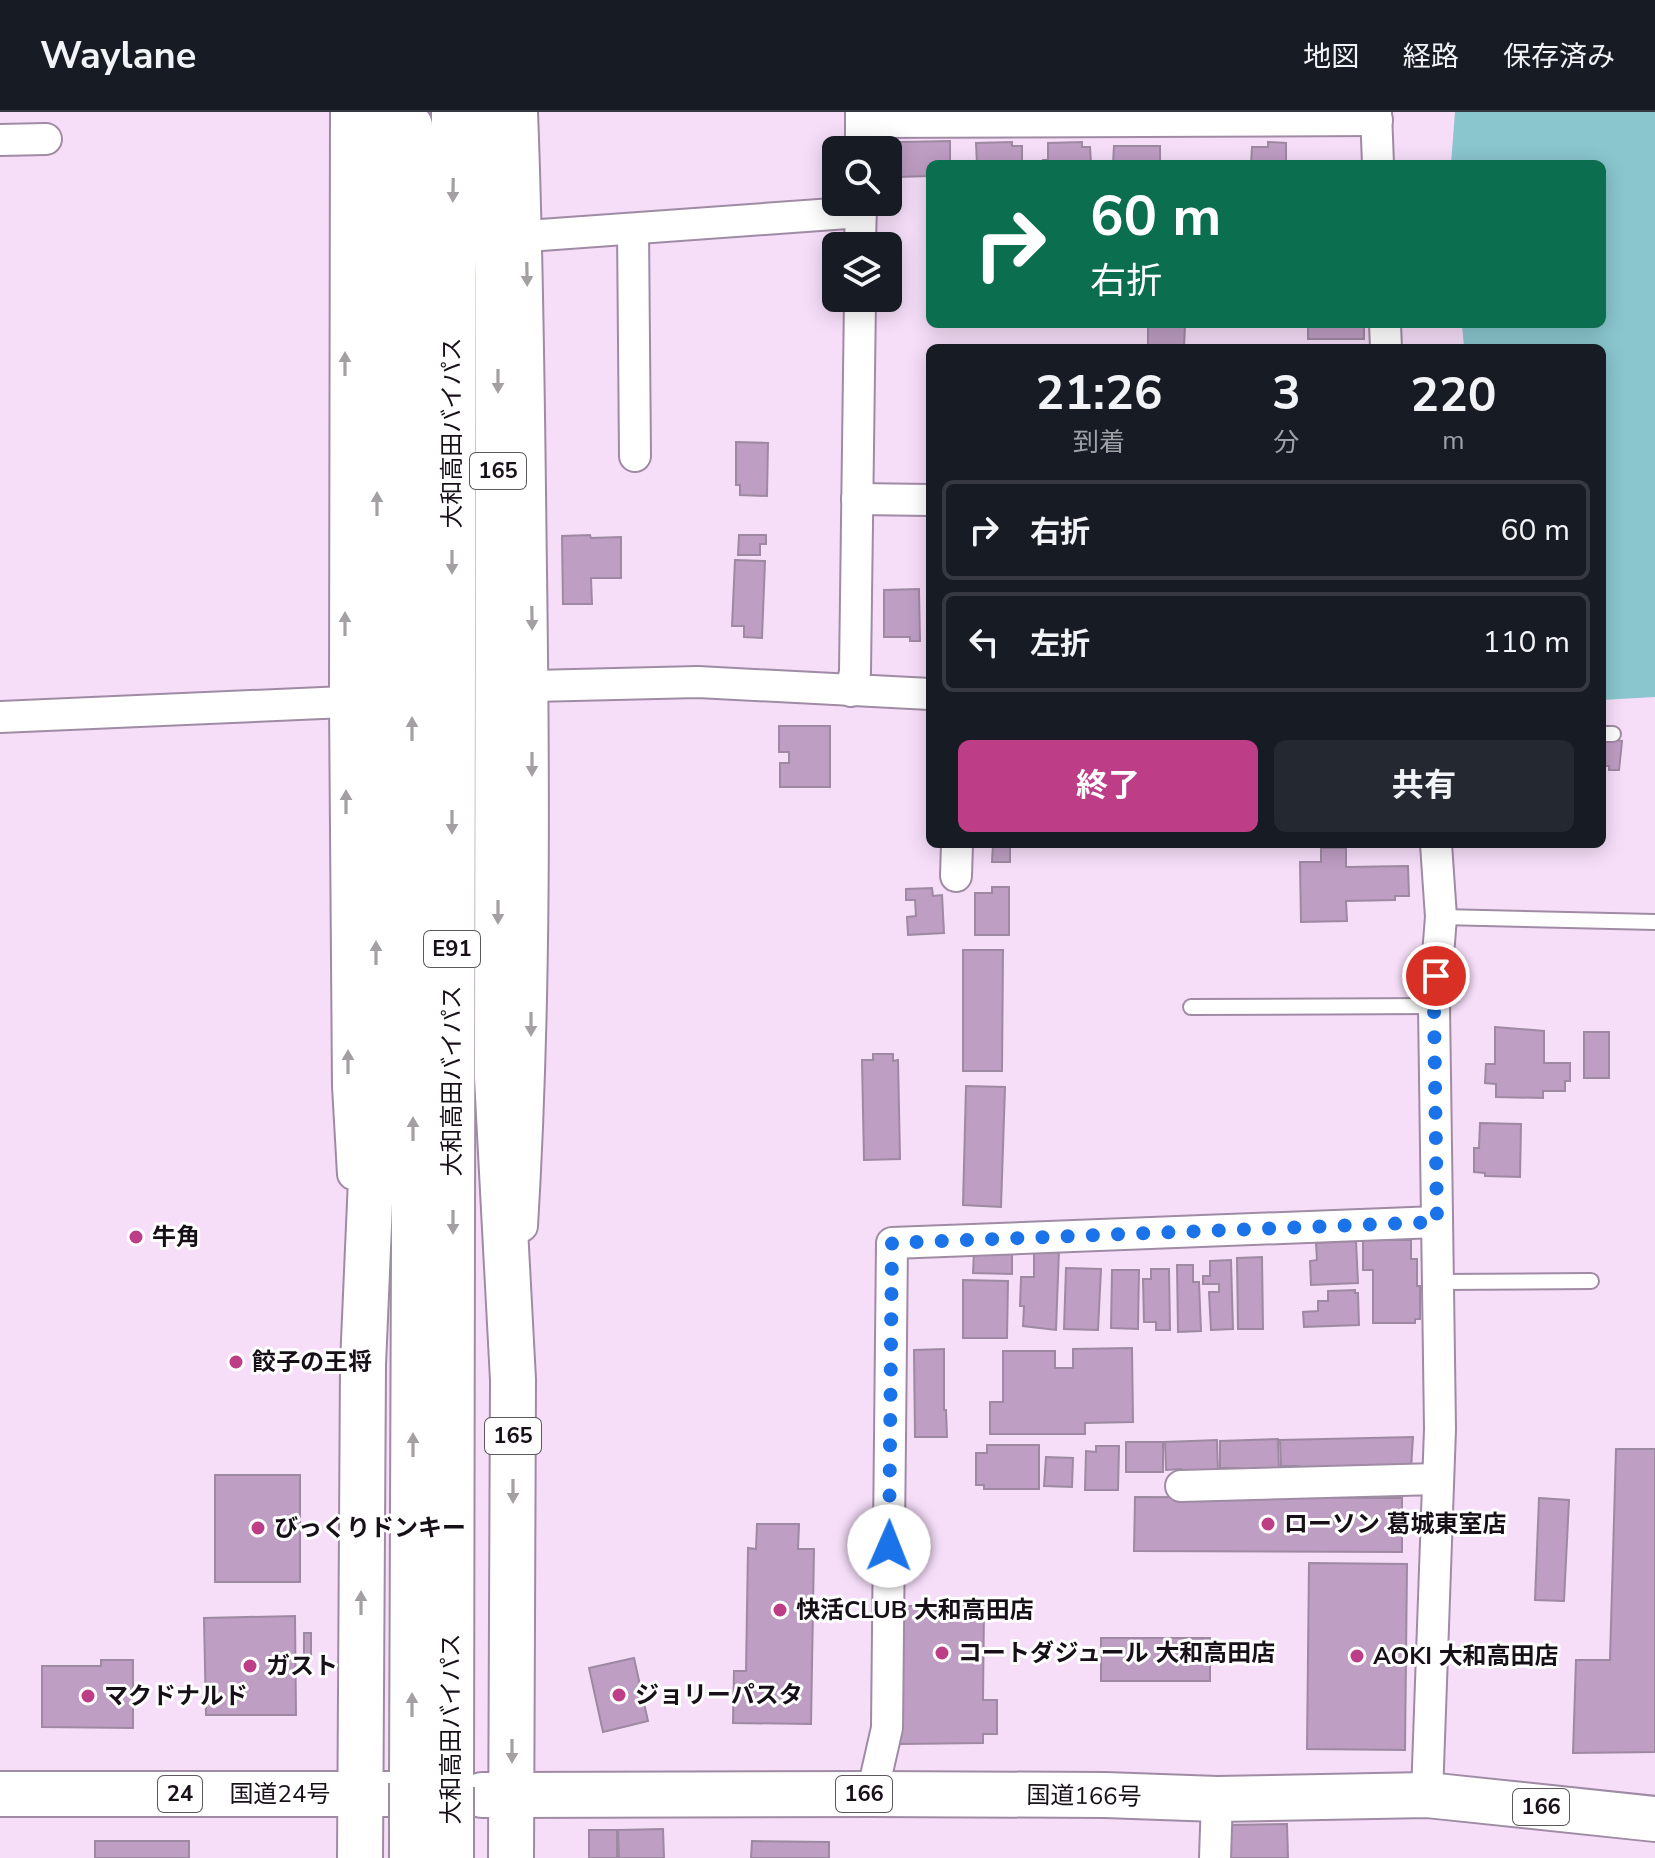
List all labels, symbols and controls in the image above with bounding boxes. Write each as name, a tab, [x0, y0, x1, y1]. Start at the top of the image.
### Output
text: Waylane	[40, 30, 196, 81]
text: 地図	[1303, 38, 1359, 76]
text: 経路	[1403, 38, 1459, 76]
text: 保存済み	[1503, 38, 1615, 76]
map controls	[822, 136, 902, 312]
button: search	[822, 136, 902, 216]
one-way arrow	[447, 178, 459, 203]
text: 60 m	[1090, 178, 1221, 255]
icon: right	[958, 192, 1062, 296]
button: layers	[822, 232, 902, 312]
text: 右折	[1090, 257, 1162, 306]
one-way arrow	[521, 262, 533, 287]
street label: 大和高田バイパス	[436, 337, 468, 529]
one-way arrow	[339, 351, 351, 376]
text: 21:26	[1035, 360, 1163, 426]
text: 3	[1272, 360, 1301, 426]
text: 220	[1410, 362, 1497, 428]
one-way arrow	[492, 369, 504, 394]
text: m	[1442, 423, 1464, 458]
text: 到着	[1073, 425, 1125, 460]
text: 分	[1273, 425, 1299, 460]
road number: 165	[470, 453, 526, 489]
one-way arrow	[371, 491, 383, 516]
icon: right	[962, 508, 1006, 552]
text: 60 m	[1501, 510, 1570, 551]
text: 右折	[1030, 512, 1090, 553]
one-way arrow	[446, 550, 458, 575]
one-way arrow	[526, 606, 538, 631]
one-way arrow	[339, 611, 351, 636]
icon: left	[962, 620, 1006, 664]
text: 110 m	[1483, 622, 1570, 663]
text: 左折	[1030, 624, 1090, 665]
one-way arrow	[406, 716, 418, 741]
button: 終了	[958, 740, 1258, 832]
button: 共有	[1274, 740, 1574, 832]
one-way arrow	[526, 752, 539, 777]
one-way arrow	[340, 789, 352, 814]
one-way arrow	[446, 810, 458, 835]
one-way arrow	[492, 900, 504, 925]
road number: E91	[424, 931, 480, 967]
one-way arrow	[370, 940, 382, 965]
pin	[1402, 942, 1470, 1010]
icon: arrive	[1414, 954, 1458, 998]
street label: 大和高田バイパス	[436, 985, 468, 1177]
one-way arrow	[525, 1012, 537, 1037]
one-way arrow	[342, 1049, 354, 1074]
one-way arrow	[407, 1116, 419, 1141]
one-way arrow	[447, 1210, 459, 1235]
place label: 牛角	[152, 1221, 200, 1253]
marker: 牛角	[127, 1228, 145, 1246]
place label: 餃子の王将	[252, 1346, 372, 1378]
marker: 餃子の王将	[227, 1353, 245, 1371]
road number: 165	[485, 1418, 541, 1454]
one-way arrow	[407, 1432, 419, 1457]
one-way arrow	[507, 1479, 519, 1504]
position arrow	[847, 1504, 931, 1588]
place label: ローソン 葛城東室店	[1284, 1508, 1506, 1540]
place label: びっくりドンキー	[274, 1512, 466, 1544]
marker: ローソン 葛城東室店	[1259, 1515, 1277, 1533]
marker: びっくりドンキー	[249, 1519, 267, 1537]
one-way arrow	[355, 1590, 367, 1615]
place label: 快活CLUB 大和高田店	[796, 1594, 1034, 1626]
marker: 快活CLUB 大和高田店	[771, 1601, 789, 1619]
street label: 大和高田バイパス	[435, 1633, 467, 1825]
place label: コートダジュール 大和高田店	[958, 1637, 1275, 1669]
place label: AOKI 大和高田店	[1373, 1640, 1559, 1672]
marker: コートダジュール 大和高田店	[933, 1644, 951, 1662]
marker: AOKI 大和高田店	[1348, 1647, 1366, 1665]
place label: ガスト	[266, 1650, 338, 1682]
marker: ガスト	[241, 1657, 259, 1675]
place label: ジョリーパスタ	[635, 1679, 803, 1711]
place label: マクドナルド	[104, 1680, 248, 1712]
marker: ジョリーパスタ	[610, 1686, 628, 1704]
marker: マクドナルド	[79, 1687, 97, 1705]
one-way arrow	[406, 1692, 418, 1717]
one-way arrow	[506, 1739, 518, 1764]
road number: 24	[158, 1776, 202, 1812]
road number: 166	[836, 1776, 892, 1812]
street label: 国道24号	[230, 1778, 330, 1810]
street label: 国道166号	[1026, 1779, 1142, 1813]
road number: 166	[1513, 1789, 1569, 1825]

